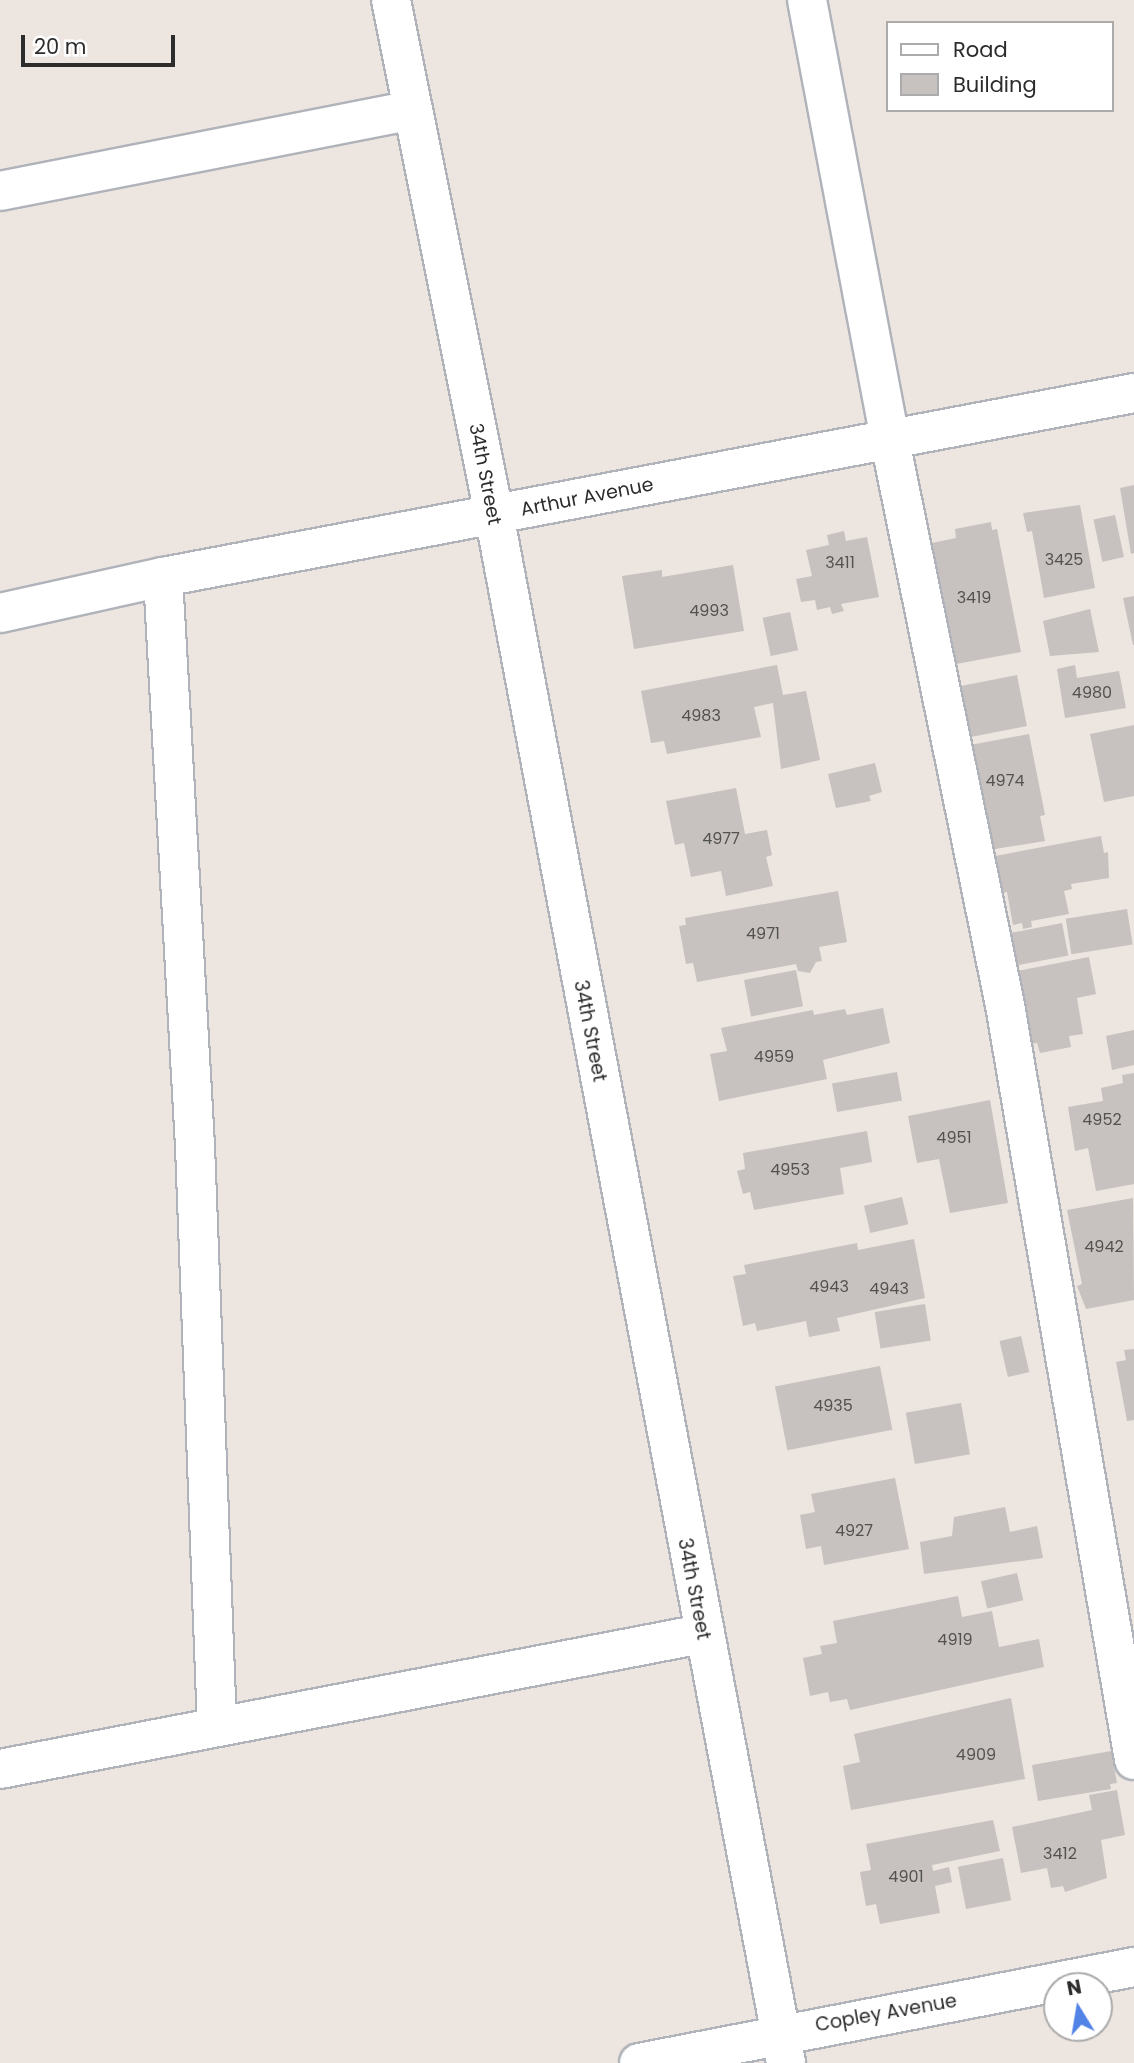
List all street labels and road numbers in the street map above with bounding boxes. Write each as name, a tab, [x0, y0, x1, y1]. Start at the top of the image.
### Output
street label: 34th Street	[464, 421, 506, 527]
street label: Arthur Avenue	[519, 473, 655, 521]
street label: 34th Street	[569, 978, 611, 1084]
street label: 34th Street	[673, 1536, 715, 1642]
street label: Copley Avenue	[813, 1989, 959, 2037]

